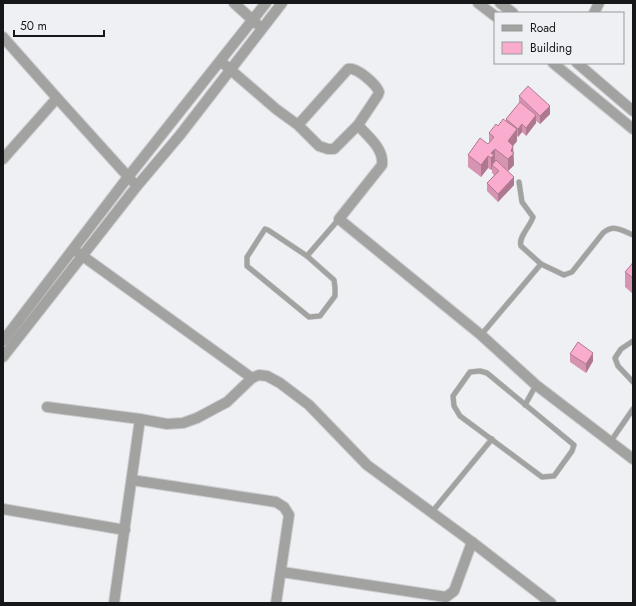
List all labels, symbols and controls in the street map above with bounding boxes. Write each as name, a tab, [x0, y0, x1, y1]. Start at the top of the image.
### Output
scale bar	[14, 12, 104, 38]
legend	[494, 12, 624, 64]
text: 50 m	[20, 17, 47, 35]
text: Road	[530, 19, 556, 37]
text: Building	[530, 39, 572, 57]

